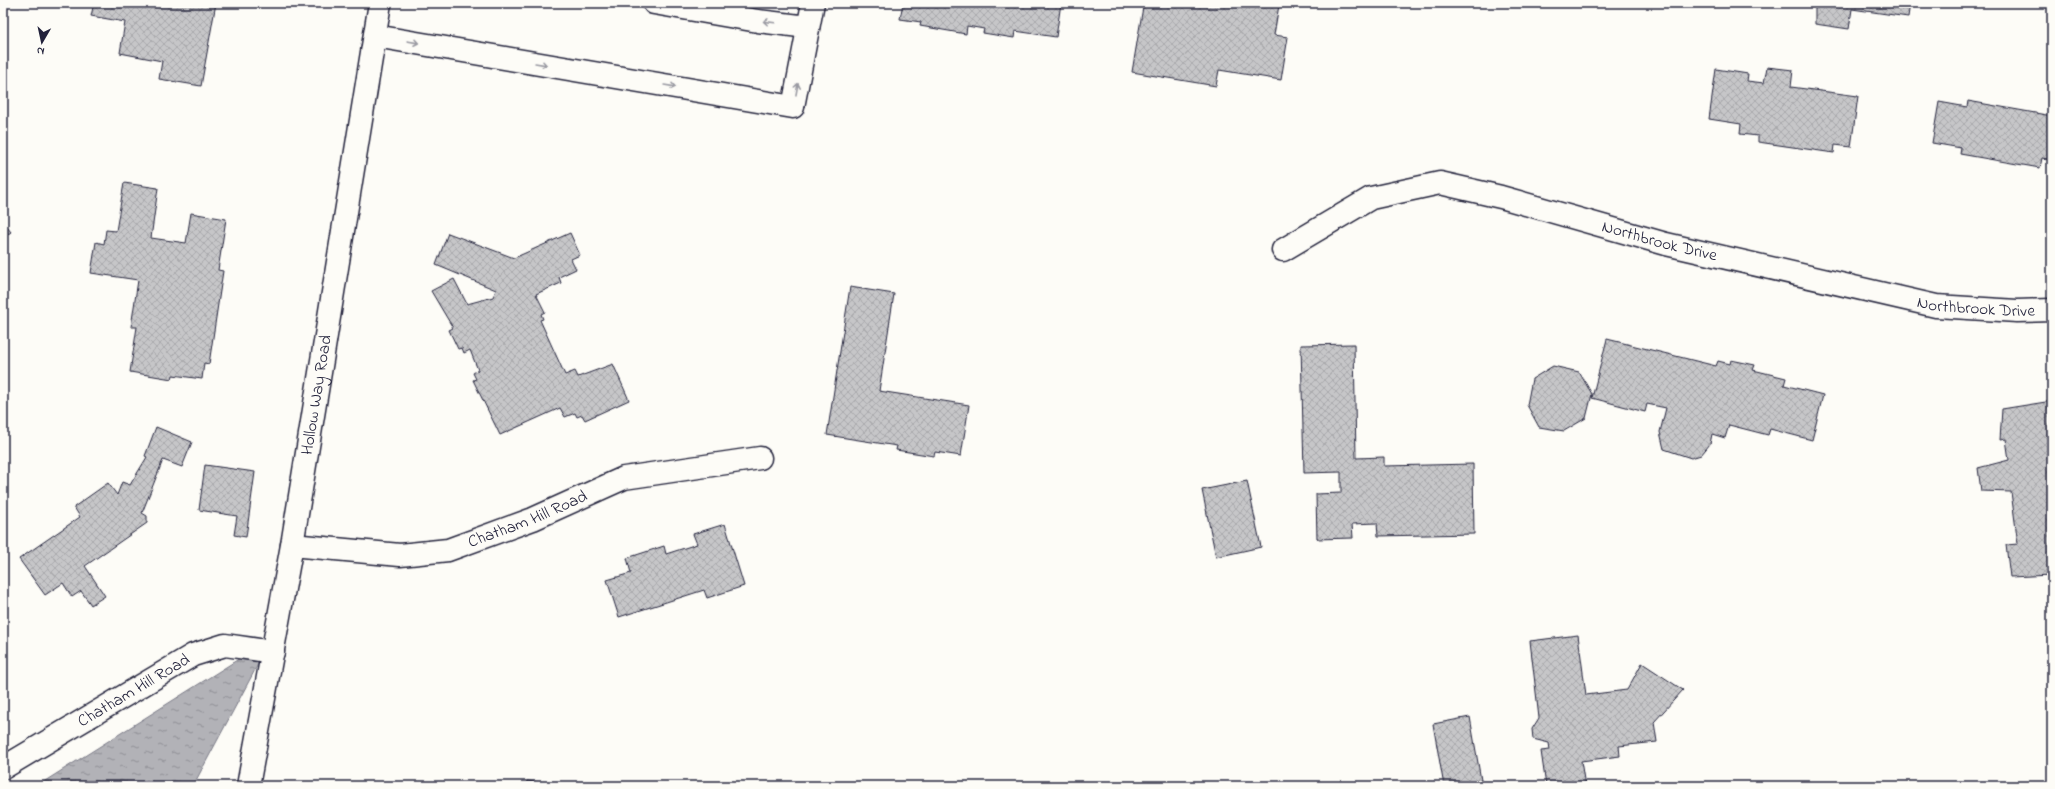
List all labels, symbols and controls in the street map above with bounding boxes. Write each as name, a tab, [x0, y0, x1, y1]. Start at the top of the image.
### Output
one-way arrow	[763, 18, 776, 26]
north arrow	[22, 22, 62, 62]
one-way arrow	[406, 38, 419, 46]
text: N	[36, 42, 46, 59]
one-way arrow	[534, 60, 547, 68]
one-way arrow	[663, 82, 676, 90]
one-way arrow	[793, 83, 801, 96]
street label: Northbrook Drive	[1599, 214, 1720, 268]
street label: Northbrook Drive	[1915, 290, 2036, 324]
street label: Hollow Way Road	[294, 333, 338, 457]
street label: Chatham Hill Road	[464, 483, 592, 554]
street label: Chatham Hill Road	[73, 647, 195, 733]

